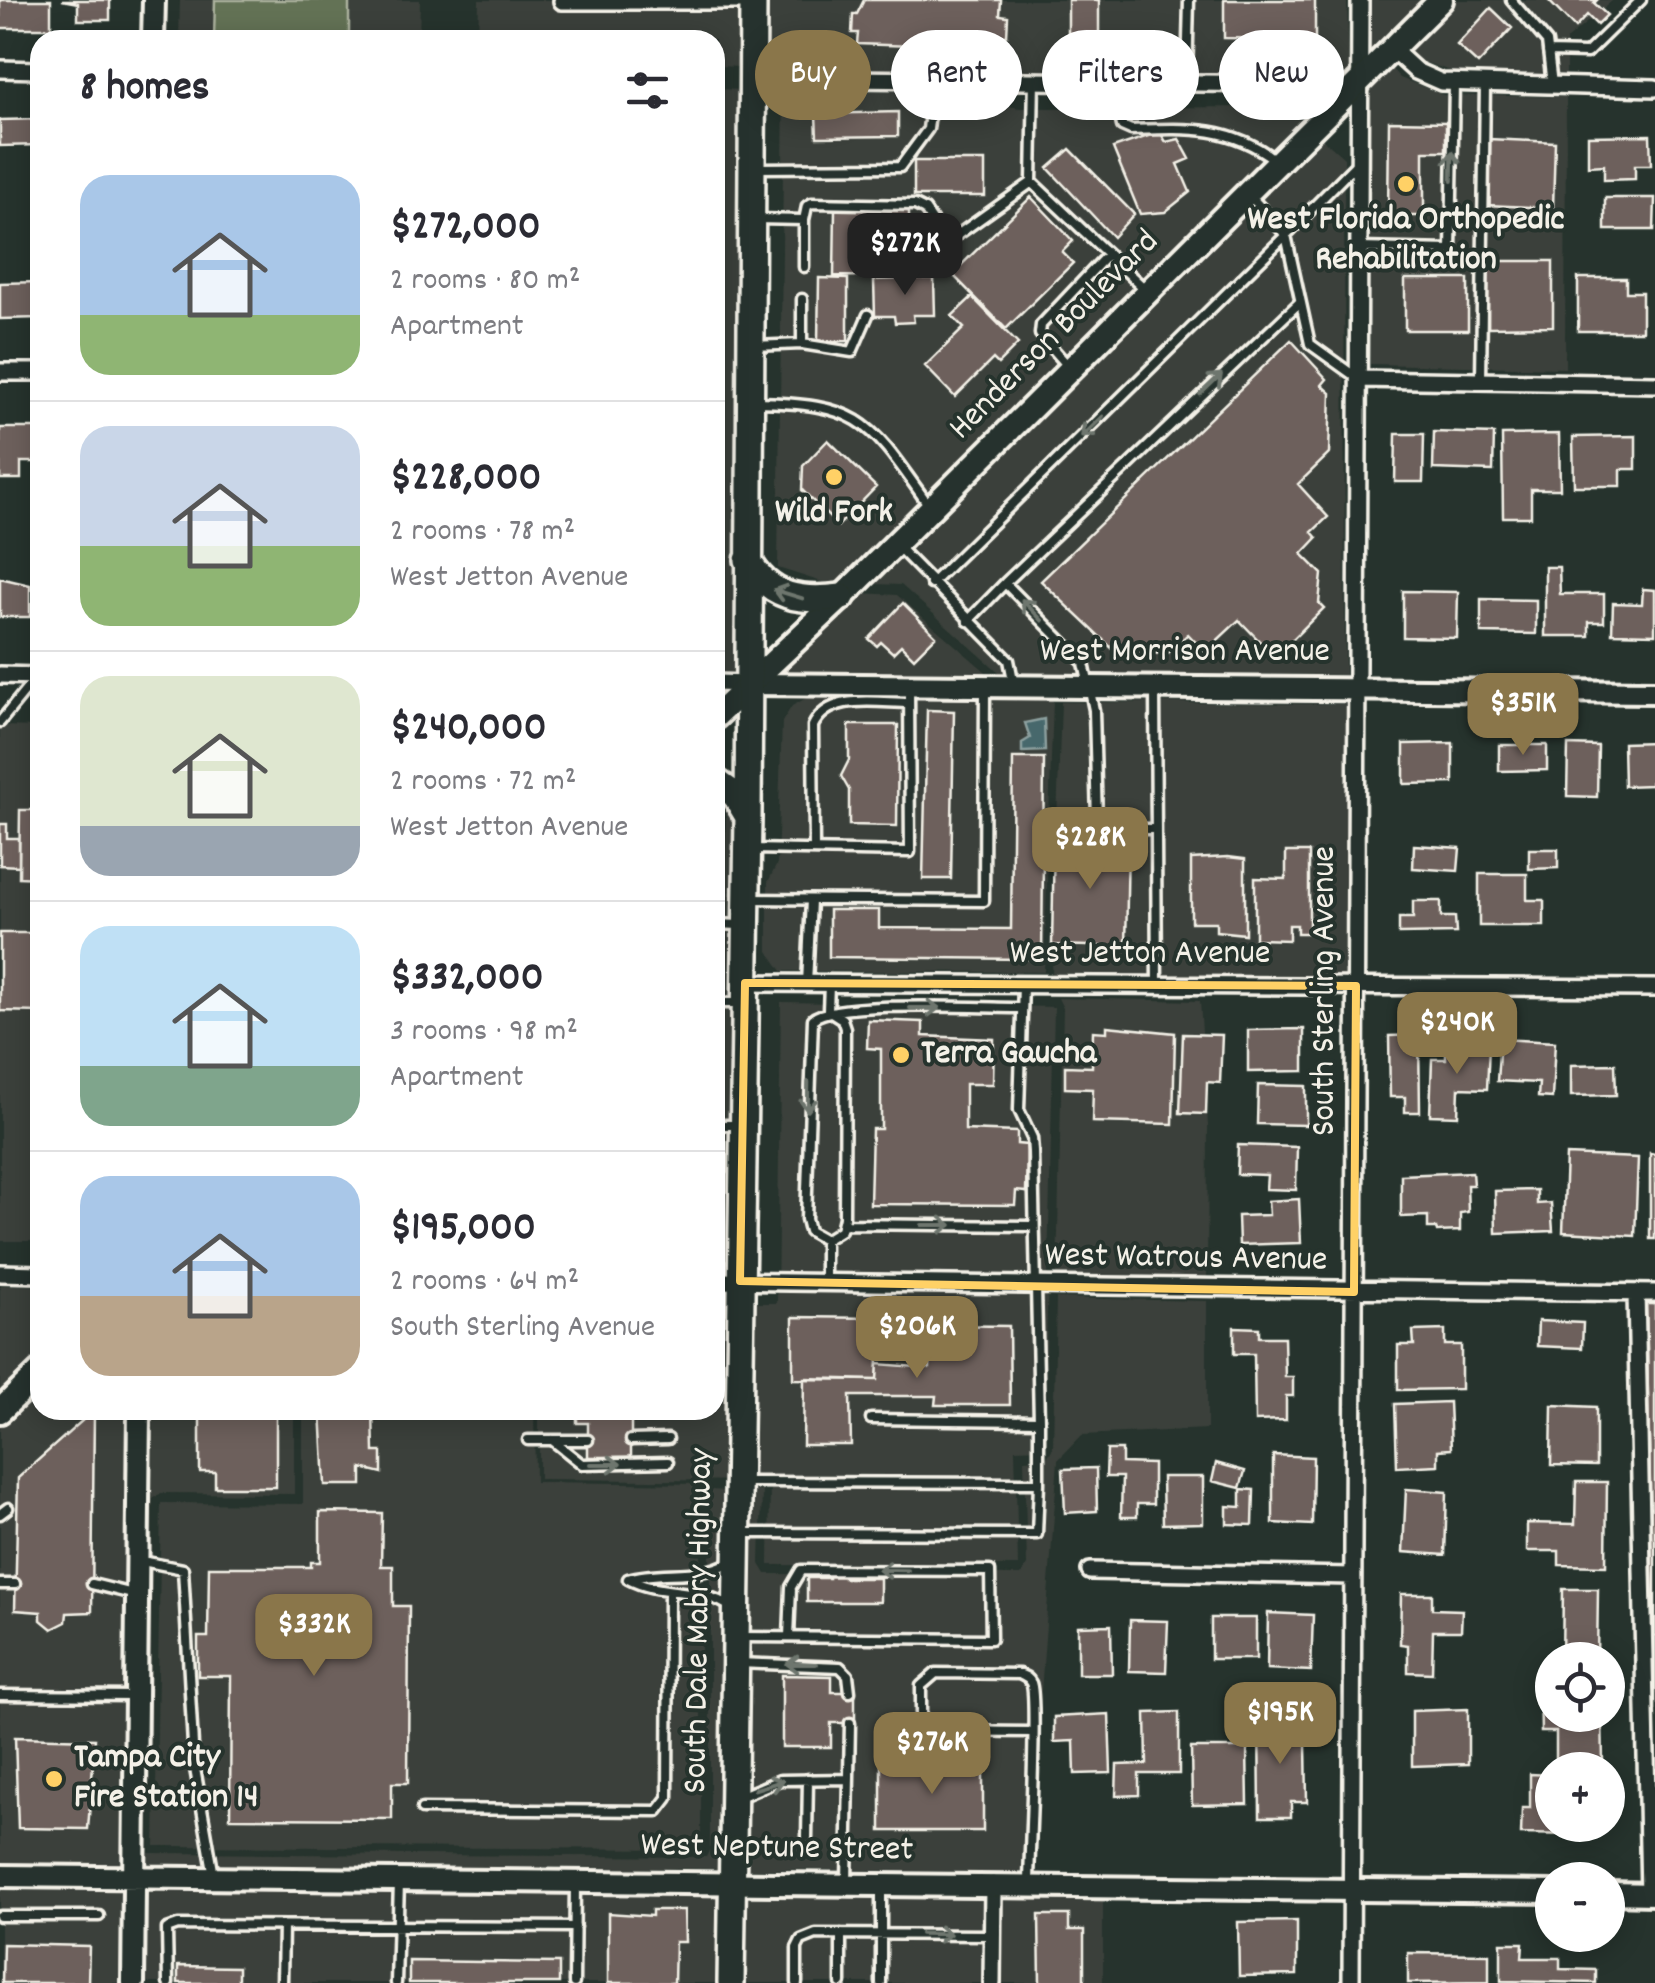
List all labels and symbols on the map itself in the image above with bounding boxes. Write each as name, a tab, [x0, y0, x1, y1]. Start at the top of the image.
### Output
one-way arrow	[1443, 151, 1462, 183]
marker: West Florida Orthopedic Rehabilitation	[1395, 173, 1417, 195]
place label: West Florida Orthopedic Rehabilitation	[1248, 196, 1564, 286]
pin: $272K	[835, 213, 975, 298]
street label: Henderson Boulevard	[938, 219, 1172, 453]
one-way arrow	[1198, 373, 1223, 396]
one-way arrow	[1081, 415, 1105, 439]
marker: Wild Fork	[823, 466, 845, 488]
place label: Wild Fork	[775, 489, 893, 539]
one-way arrow	[773, 584, 804, 602]
one-way arrow	[1021, 599, 1045, 623]
street label: West Morrison Avenue	[1040, 628, 1330, 678]
pin: $351K	[1453, 673, 1593, 758]
pin: $228K	[1020, 807, 1160, 892]
street label: South Sterling Avenue	[1301, 846, 1351, 1136]
street label: West Jetton Avenue	[1010, 930, 1270, 980]
pin: $240K	[1387, 992, 1527, 1077]
one-way arrow	[908, 998, 940, 1018]
place label: Terra Gaucha	[921, 1030, 1098, 1080]
marker: Terra Gaucha	[890, 1044, 912, 1066]
one-way arrow	[799, 1081, 818, 1113]
one-way arrow	[920, 1216, 952, 1234]
street label: West Watrous Avenue	[1044, 1232, 1328, 1286]
pin: $206K	[847, 1296, 987, 1381]
street label: South Dale Mabry Highway	[672, 1447, 728, 1794]
one-way arrow	[588, 1454, 621, 1474]
one-way arrow	[877, 1560, 909, 1579]
pin: $332K	[244, 1594, 384, 1679]
one-way arrow	[786, 1654, 818, 1674]
pin: $195K	[1210, 1682, 1350, 1767]
pin: $276K	[862, 1712, 1002, 1797]
place label: Tampa City Fire Station 14	[74, 1734, 258, 1824]
marker: Tampa City Fire Station 14	[43, 1768, 65, 1790]
one-way arrow	[753, 1775, 785, 1793]
street label: West Neptune Street	[640, 1822, 914, 1876]
one-way arrow	[920, 1924, 952, 1943]

